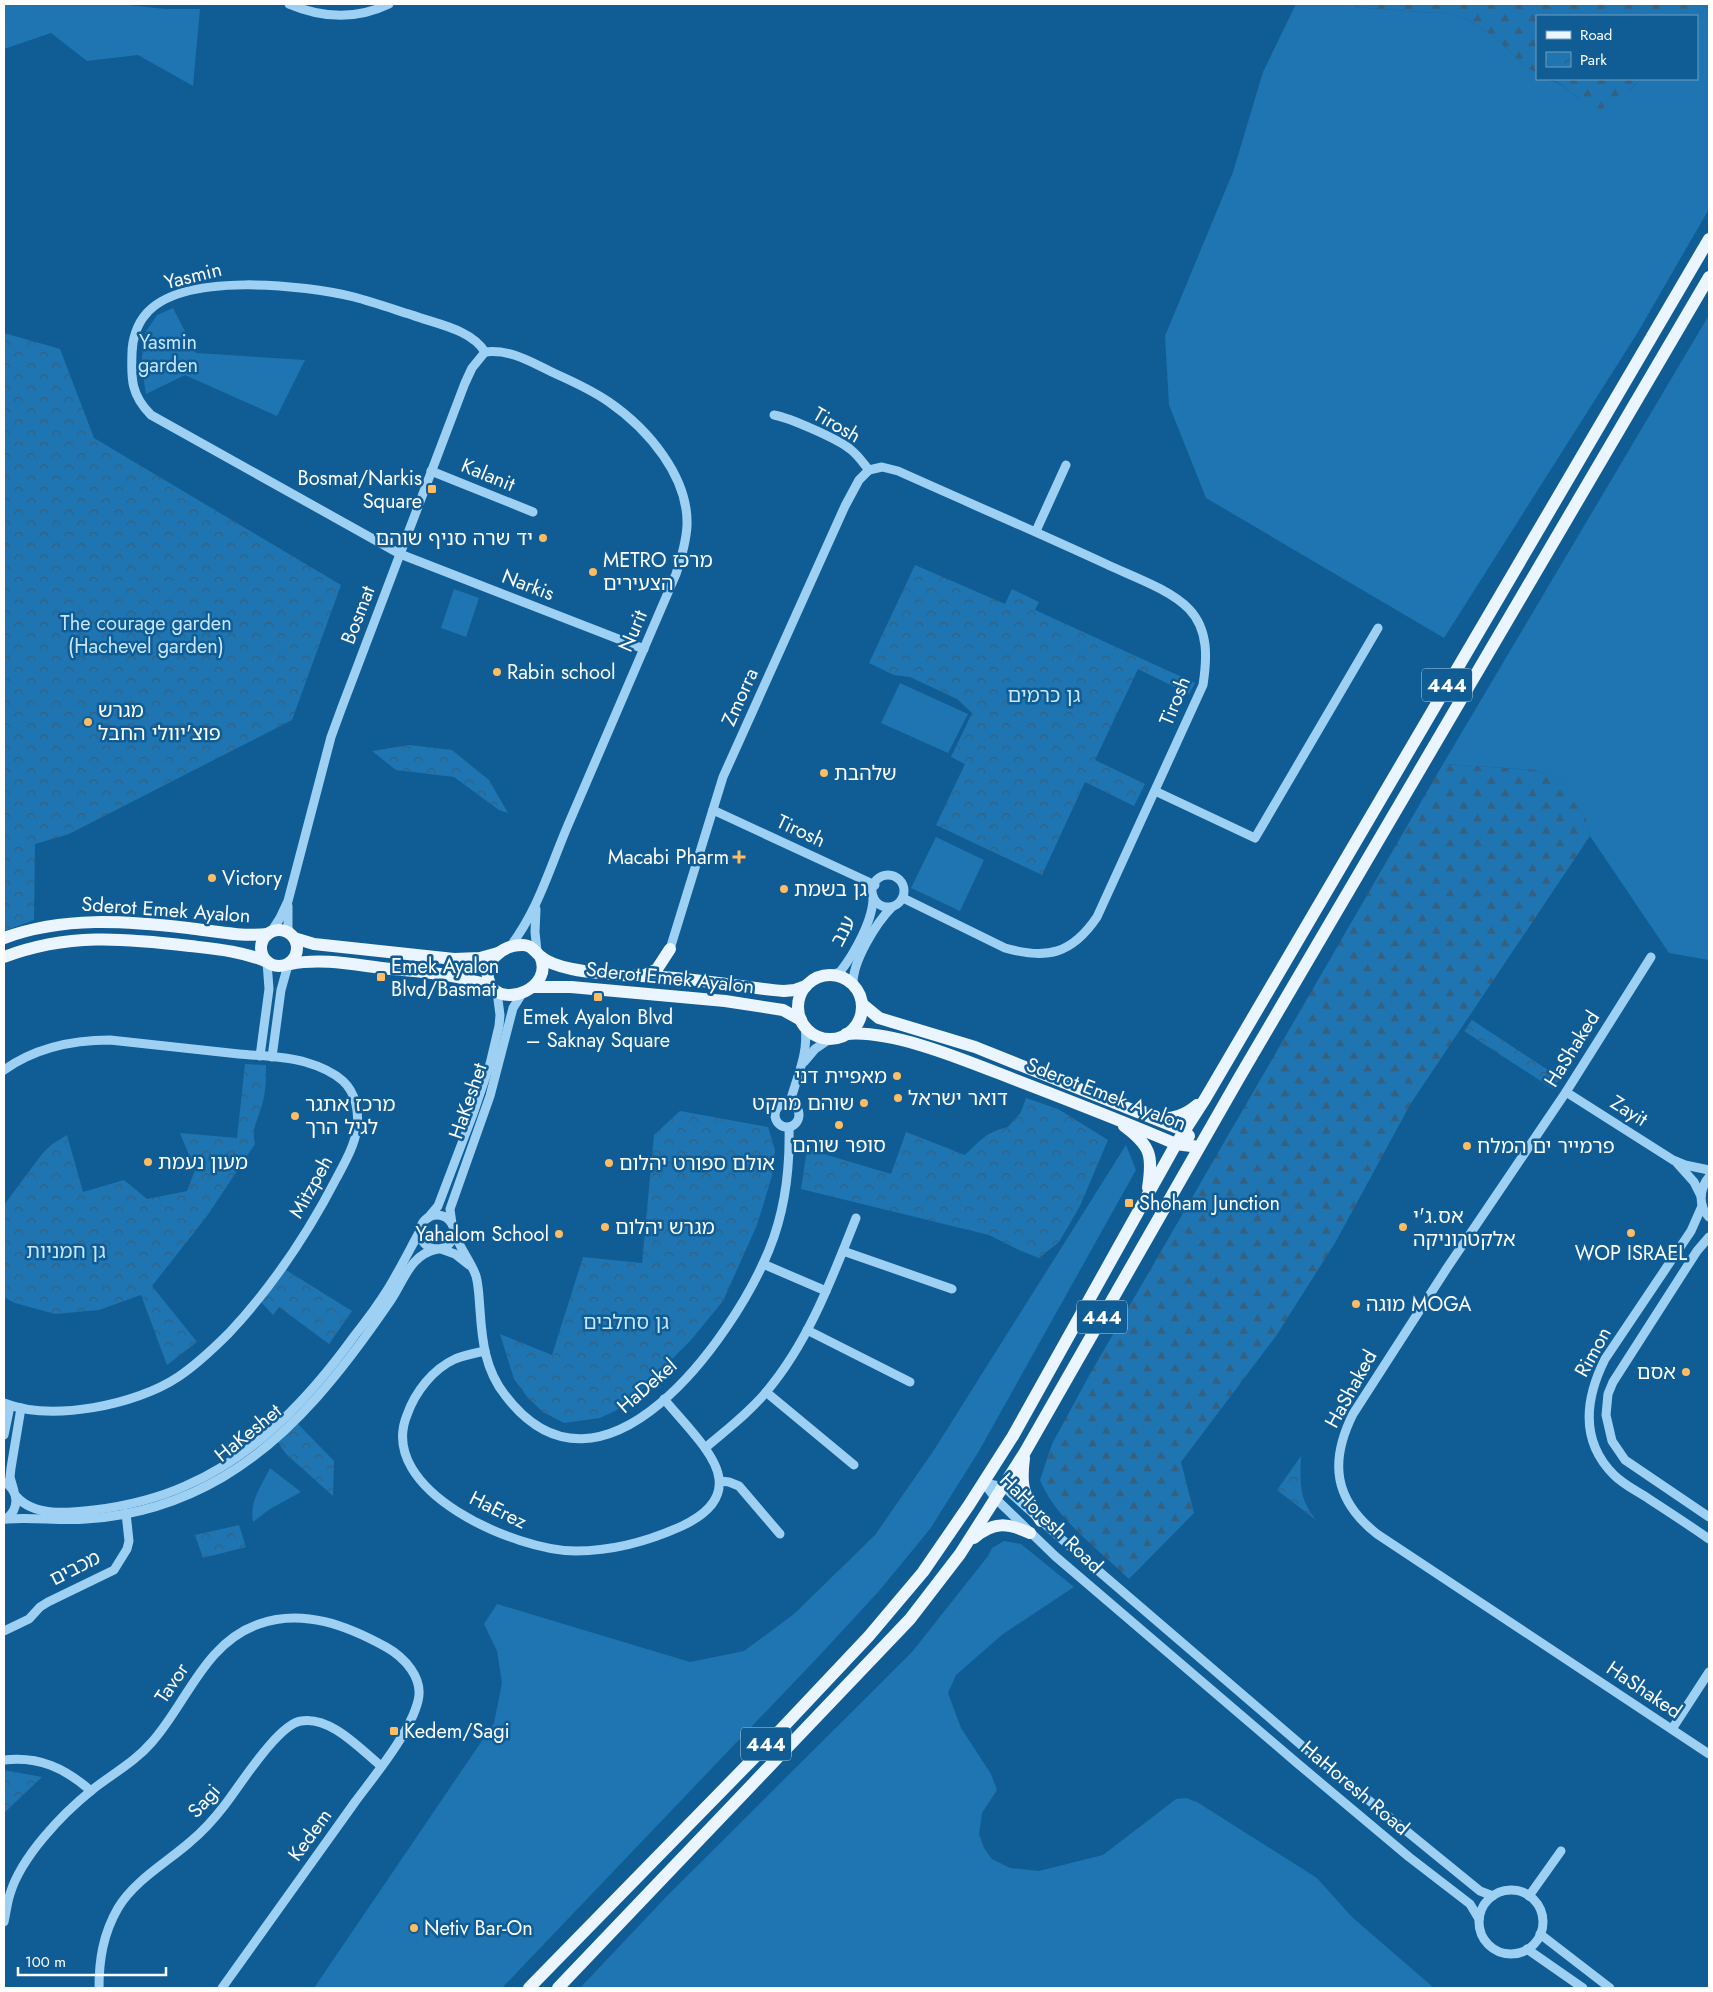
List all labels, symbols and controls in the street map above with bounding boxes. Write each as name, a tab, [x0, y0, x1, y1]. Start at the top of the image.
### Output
legend	[1536, 15, 1698, 80]
text: Road	[1580, 24, 1612, 46]
text: Park	[1580, 49, 1607, 71]
street label: Yasmin	[161, 255, 225, 297]
park label: Yasmin garden	[138, 328, 198, 380]
street label: Tirosh	[808, 400, 866, 450]
street label: Kalanit	[457, 451, 519, 499]
place label: Bosmat/Narkis Square	[298, 464, 422, 516]
marker: Bosmat/Narkis Square	[426, 483, 438, 495]
place label: יד שרה סניף שוהם	[376, 524, 533, 553]
marker: יד שרה סניף שוהם	[537, 532, 549, 544]
place label: METRO מרכז הצעירים	[603, 546, 713, 598]
street label: Narkis	[498, 562, 558, 608]
marker: METRO מרכז הצעירים	[587, 566, 599, 578]
street label: Bosmat	[334, 582, 382, 648]
street label: Nurit	[611, 605, 655, 656]
park label: The courage garden (Hachevel garden)	[60, 609, 232, 661]
place label: Rabin school	[507, 658, 615, 687]
street label: Zmorra	[714, 663, 766, 731]
marker: Rabin school	[491, 666, 503, 678]
road number: 444	[1422, 668, 1472, 702]
street label: Tirosh	[1152, 672, 1198, 730]
park label: גן כרמים	[1008, 681, 1081, 710]
place label: מגרש פוצ'יוולי החבל	[98, 696, 221, 748]
marker: מגרש פוצ'יוולי החבל	[82, 716, 94, 728]
place label: שלהבת	[834, 759, 897, 788]
marker: שלהבת	[818, 767, 830, 779]
street label: Tirosh	[772, 807, 830, 855]
place label: Macabi Pharm	[608, 843, 729, 872]
marker: Macabi Pharm	[733, 851, 745, 863]
place label: Victory	[222, 864, 282, 893]
marker: Victory	[206, 872, 218, 884]
place label: גן בשמת	[794, 875, 868, 904]
marker: גן בשמת	[778, 883, 790, 895]
street label: Sderot Emek Ayalon	[81, 890, 251, 930]
street label: ענב	[823, 911, 863, 951]
place label: Emek Ayalon Blvd/Basmat	[391, 952, 499, 1004]
street label: Sderot Emek Ayalon	[584, 955, 756, 1001]
marker: Emek Ayalon Blvd/Basmat	[375, 971, 387, 983]
marker: Emek Ayalon Blvd – Saknay Square	[592, 991, 604, 1003]
place label: Emek Ayalon Blvd – Saknay Square	[523, 1003, 673, 1055]
street label: HaShaked	[1537, 1005, 1607, 1093]
street label: Sderot Emek Ayalon	[1022, 1050, 1190, 1138]
street label: HaKeshet	[441, 1059, 495, 1143]
place label: מאפיית דני	[794, 1062, 887, 1091]
marker: מאפיית דני	[891, 1070, 903, 1082]
place label: דואר ישראל	[908, 1084, 1008, 1113]
street label: Zayit	[1605, 1088, 1653, 1134]
place label: שוהם מרקט	[752, 1089, 854, 1118]
place label: מרכז אתגר לגיל הרך	[305, 1090, 395, 1142]
marker: דואר ישראל	[892, 1092, 904, 1104]
marker: שוהם מרקט	[858, 1097, 870, 1109]
marker: מרכז אתגר לגיל הרך	[289, 1110, 301, 1122]
marker: סופר שוהם	[833, 1119, 845, 1131]
place label: סופר שוהם	[792, 1131, 886, 1160]
place label: פרמייר ים המלח	[1477, 1132, 1615, 1161]
marker: פרמייר ים המלח	[1461, 1140, 1473, 1152]
place label: מעון נעמת	[158, 1148, 248, 1177]
place label: אולם ספורט יהלום	[619, 1149, 775, 1178]
street label: Mitzpeh	[282, 1150, 340, 1224]
marker: מעון נעמת	[142, 1156, 154, 1168]
marker: אולם ספורט יהלום	[603, 1157, 615, 1169]
place label: Shoham Junction	[1139, 1189, 1280, 1218]
marker: Shoham Junction	[1123, 1197, 1135, 1209]
place label: אס.ג'י אלקטרוניקה	[1413, 1202, 1516, 1254]
place label: מגרש יהלום	[615, 1213, 715, 1242]
place label: Yahalom School	[415, 1220, 549, 1249]
marker: מגרש יהלום	[599, 1221, 611, 1233]
marker: אס.ג'י אלקטרוניקה	[1397, 1221, 1409, 1233]
marker: WOP ISRAEL	[1625, 1227, 1637, 1239]
marker: Yahalom School	[553, 1228, 565, 1240]
park label: גן חמניות	[26, 1237, 106, 1266]
place label: WOP ISRAEL	[1575, 1239, 1687, 1268]
place label: מוגה MOGA	[1366, 1290, 1472, 1319]
marker: מוגה MOGA	[1350, 1298, 1362, 1310]
road number: 444	[1077, 1300, 1127, 1334]
park label: גן סחלבים	[583, 1308, 670, 1337]
street label: Rimon	[1567, 1322, 1619, 1382]
street label: HaShaked	[1318, 1345, 1384, 1433]
street label: HaDekel	[611, 1352, 683, 1420]
place label: אסם	[1637, 1358, 1676, 1387]
marker: אסם	[1680, 1366, 1692, 1378]
street label: HaKeshet	[208, 1397, 288, 1469]
street label: HaHoresh Road	[993, 1466, 1109, 1580]
street label: HaErez	[464, 1484, 532, 1536]
street label: מכבים	[45, 1543, 105, 1593]
street label: HaShaked	[1601, 1654, 1687, 1726]
street label: Tavor	[148, 1657, 196, 1709]
place label: Kedem/Sagi	[404, 1717, 510, 1746]
marker: Kedem/Sagi	[388, 1725, 400, 1737]
road number: 444	[741, 1728, 791, 1760]
street label: HaHoresh Road	[1294, 1734, 1416, 1842]
street label: Sagi	[181, 1777, 227, 1825]
street label: Kedem	[281, 1803, 339, 1867]
place label: Netiv Bar-On	[424, 1914, 533, 1943]
marker: Netiv Bar-On	[408, 1922, 420, 1934]
scale bar	[18, 1944, 165, 1976]
text: 100 m	[25, 1951, 66, 1973]

